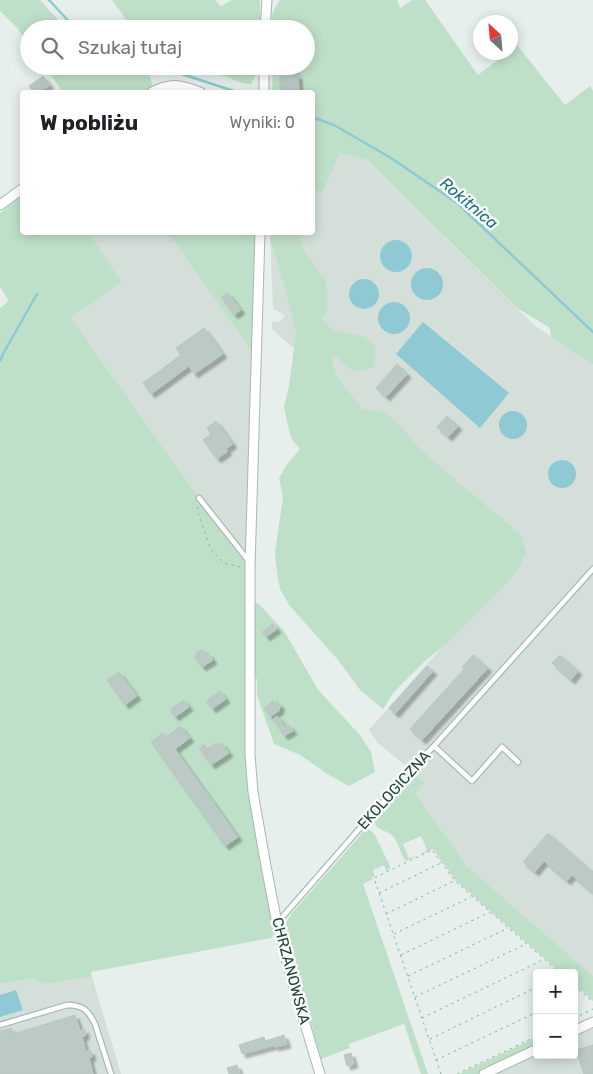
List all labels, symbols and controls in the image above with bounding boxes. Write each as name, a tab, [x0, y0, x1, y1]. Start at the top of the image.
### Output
north arrow	[473, 15, 518, 60]
search box	[20, 20, 315, 75]
icon: search	[38, 34, 66, 62]
text: Szukaj tutaj	[78, 36, 182, 59]
text: W pobliżu	[40, 110, 138, 135]
text: Wyniki: 0	[229, 113, 295, 132]
water label: Rokitnica	[436, 173, 502, 233]
street label: EKOLOGICZNA	[354, 747, 434, 833]
street label: CHRZANOWSKA	[268, 915, 314, 1027]
map controls	[533, 969, 578, 1059]
button: +	[533, 969, 578, 1014]
button: −	[533, 1014, 578, 1059]

